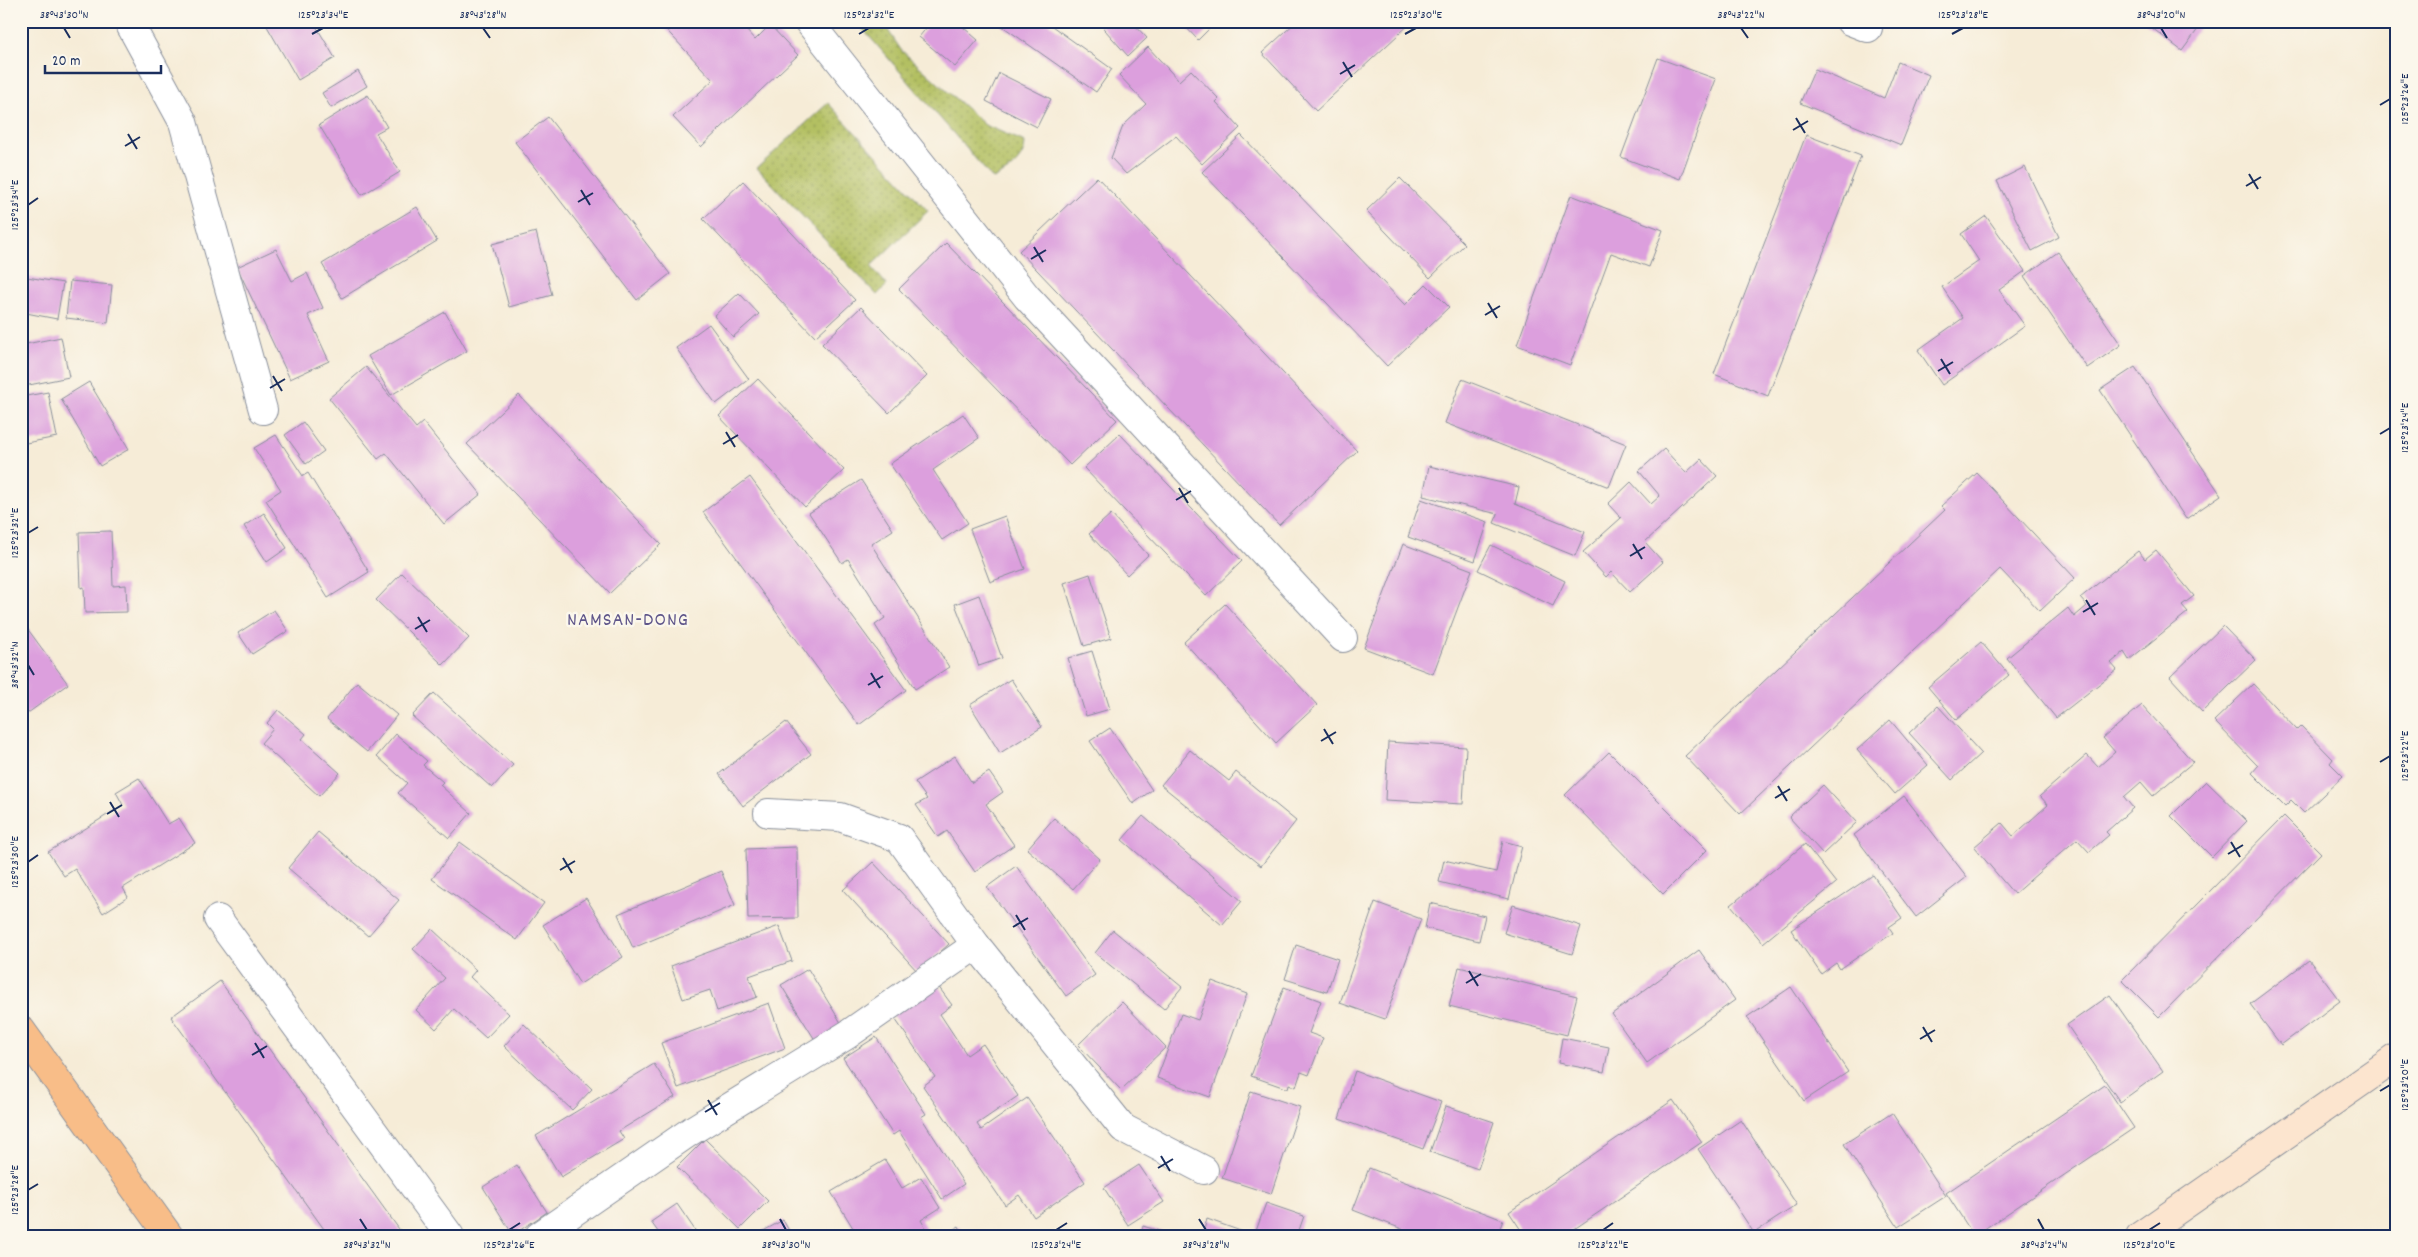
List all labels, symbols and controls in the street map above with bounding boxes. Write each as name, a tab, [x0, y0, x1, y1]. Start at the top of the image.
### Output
text: 38°43'30"N	[40, 7, 88, 24]
text: 125°23'34"E	[298, 7, 349, 24]
text: 38°43'28"N	[460, 7, 507, 24]
text: 125°23'32"E	[844, 7, 895, 24]
text: 125°23'30"E	[1390, 7, 1442, 24]
text: 38°43'22"N	[1717, 7, 1765, 24]
text: 125°23'28"E	[1938, 7, 1989, 24]
text: 38°43'20"N	[2137, 7, 2185, 24]
scale bar	[45, 42, 161, 74]
text: 20 m	[52, 51, 80, 73]
text: 125°23'26"E	[2397, 73, 2414, 125]
text: 125°23'34"E	[7, 179, 24, 230]
text: 125°23'24"E	[2397, 402, 2414, 453]
text: 125°23'32"E	[7, 507, 24, 558]
district label: NAMSAN-DONG	[567, 607, 689, 635]
text: 38°43'32"N	[7, 641, 24, 689]
text: 125°23'22"E	[2397, 730, 2414, 781]
text: 125°23'30"E	[7, 836, 24, 888]
text: 125°23'20"E	[2397, 1059, 2414, 1111]
text: 125°23'28"E	[7, 1164, 24, 1215]
text: 38°43'32"N	[343, 1237, 391, 1254]
text: 125°23'26"E	[483, 1237, 535, 1254]
text: 38°43'30"N	[762, 1237, 810, 1254]
text: 125°23'24"E	[1031, 1237, 1082, 1254]
text: 38°43'28"N	[1183, 1237, 1230, 1254]
text: 125°23'22"E	[1578, 1237, 1629, 1254]
text: 38°43'24"N	[2020, 1237, 2068, 1254]
text: 125°23'20"E	[2123, 1237, 2175, 1254]

